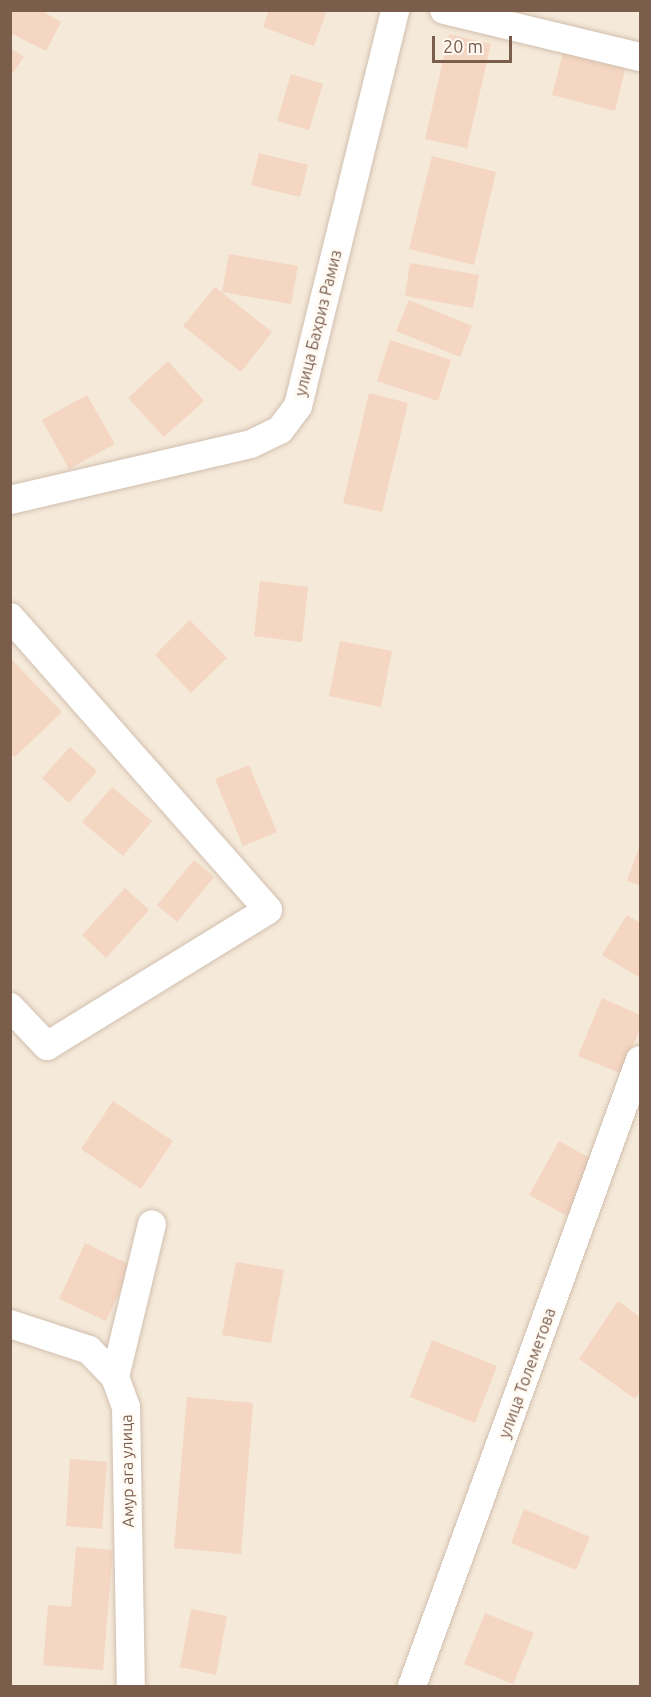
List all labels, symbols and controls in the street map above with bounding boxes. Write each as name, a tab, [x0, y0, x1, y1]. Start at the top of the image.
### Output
scale bar	[435, 24, 514, 62]
text: 20 m	[443, 36, 483, 56]
street label: улица Бахриз Рамиз	[291, 248, 345, 398]
street label: улица Толеметова	[495, 1305, 559, 1441]
street label: Амур ага улица	[116, 1414, 138, 1528]

